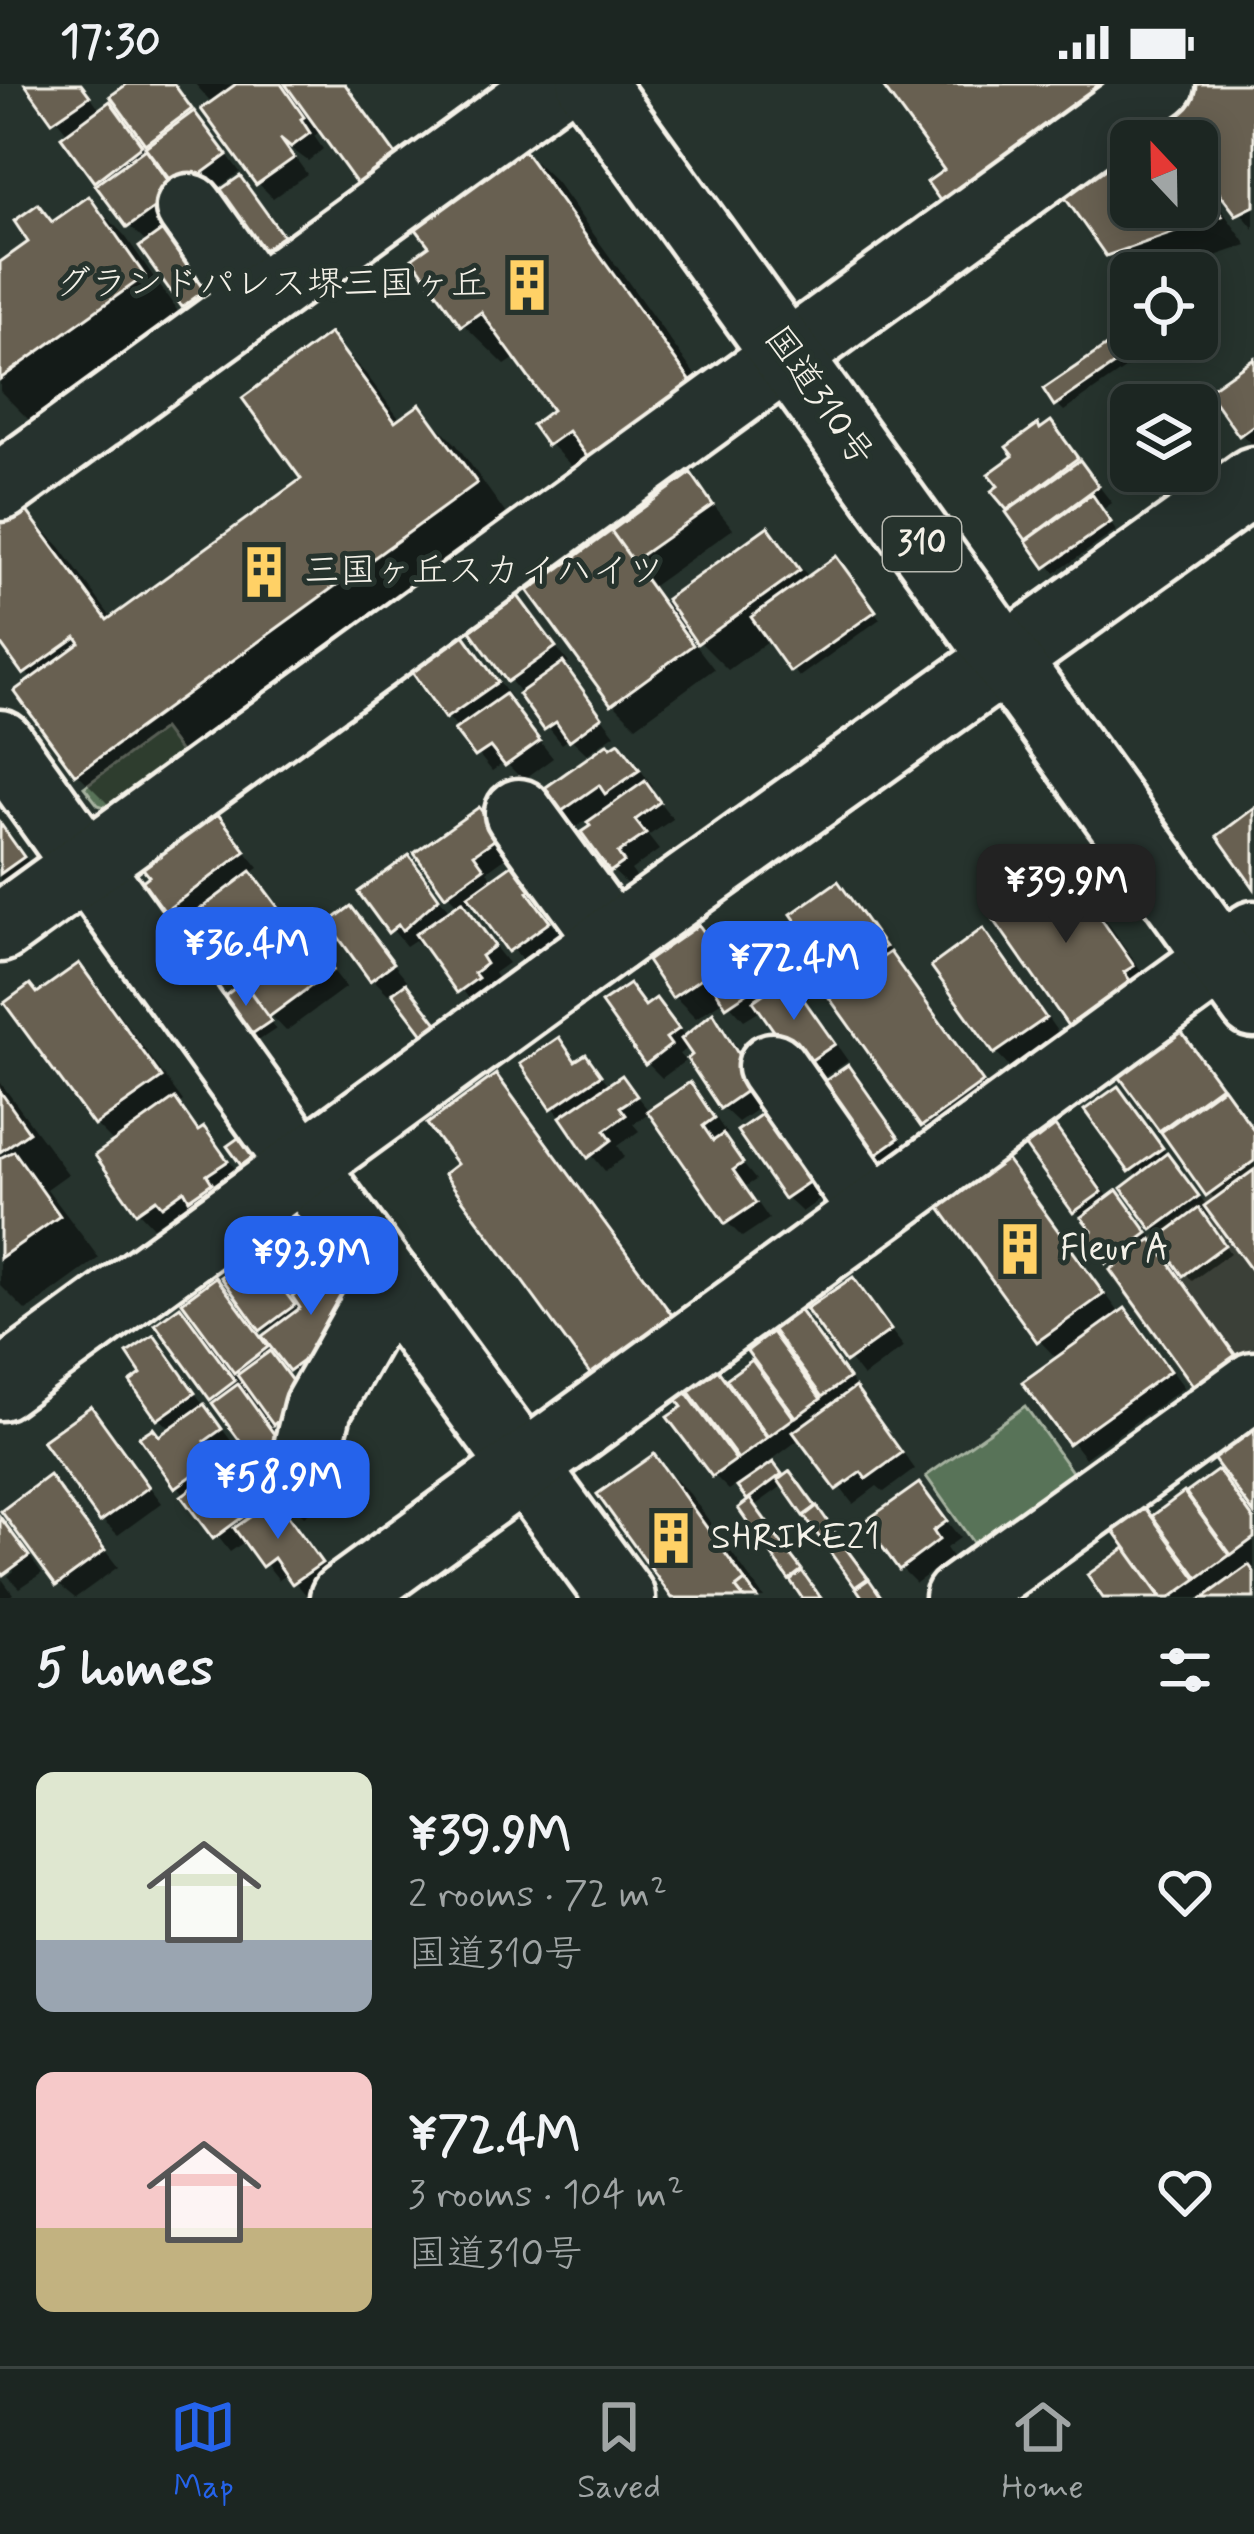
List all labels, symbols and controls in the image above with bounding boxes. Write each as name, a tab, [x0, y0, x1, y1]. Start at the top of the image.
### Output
text: 17:30	[60, 13, 161, 72]
north arrow	[1110, 120, 1218, 228]
map controls	[1110, 120, 1218, 492]
button: locate	[1110, 252, 1218, 360]
building icon: グランドパレス堺三国ヶ丘	[498, 256, 556, 314]
place label: グランドパレス堺三国ヶ丘	[55, 262, 487, 309]
street label: 国道310号	[752, 317, 884, 477]
button: layers	[1110, 384, 1218, 492]
road number: 310	[883, 517, 961, 571]
building icon: 三国ヶ丘スカイハイツ	[235, 543, 293, 601]
place label: 三国ヶ丘スカイハイツ	[304, 549, 664, 596]
pin: ¥39.9M	[968, 844, 1164, 946]
text: ¥39.9M	[1004, 857, 1128, 908]
pin: ¥36.4M	[148, 907, 344, 1009]
text: ¥36.4M	[183, 920, 309, 971]
pin: ¥72.4M	[696, 921, 892, 1023]
text: ¥72.4M	[728, 934, 860, 985]
pin: ¥93.9M	[213, 1216, 409, 1318]
building icon: Fleur A	[991, 1220, 1049, 1278]
place label: Fleur A	[1060, 1226, 1169, 1273]
text: ¥93.9M	[251, 1229, 371, 1280]
pin: ¥58.9M	[180, 1440, 376, 1542]
text: ¥58.9M	[214, 1453, 342, 1504]
building icon: SHRIKE21	[642, 1509, 700, 1567]
place label: SHRIKE21	[711, 1515, 880, 1562]
text: 5 homes	[36, 1637, 214, 1703]
icon: filters	[1152, 1637, 1218, 1703]
text: ¥39.9M	[408, 1804, 571, 1870]
icon: home	[132, 1820, 276, 1964]
icon: heart	[1152, 1859, 1218, 1925]
text: 2 rooms · 72 m²	[408, 1870, 667, 1921]
text: 国道310号	[408, 1930, 583, 1981]
text: ¥72.4M	[408, 2104, 580, 2170]
icon: home	[132, 2120, 276, 2264]
icon: heart	[1152, 2159, 1218, 2225]
text: 3 rooms · 104 m²	[408, 2170, 684, 2221]
text: 国道310号	[408, 2230, 583, 2281]
tab: Map	[170, 2394, 236, 2510]
tab: Saved	[577, 2394, 661, 2510]
tab: Home	[1002, 2394, 1084, 2510]

